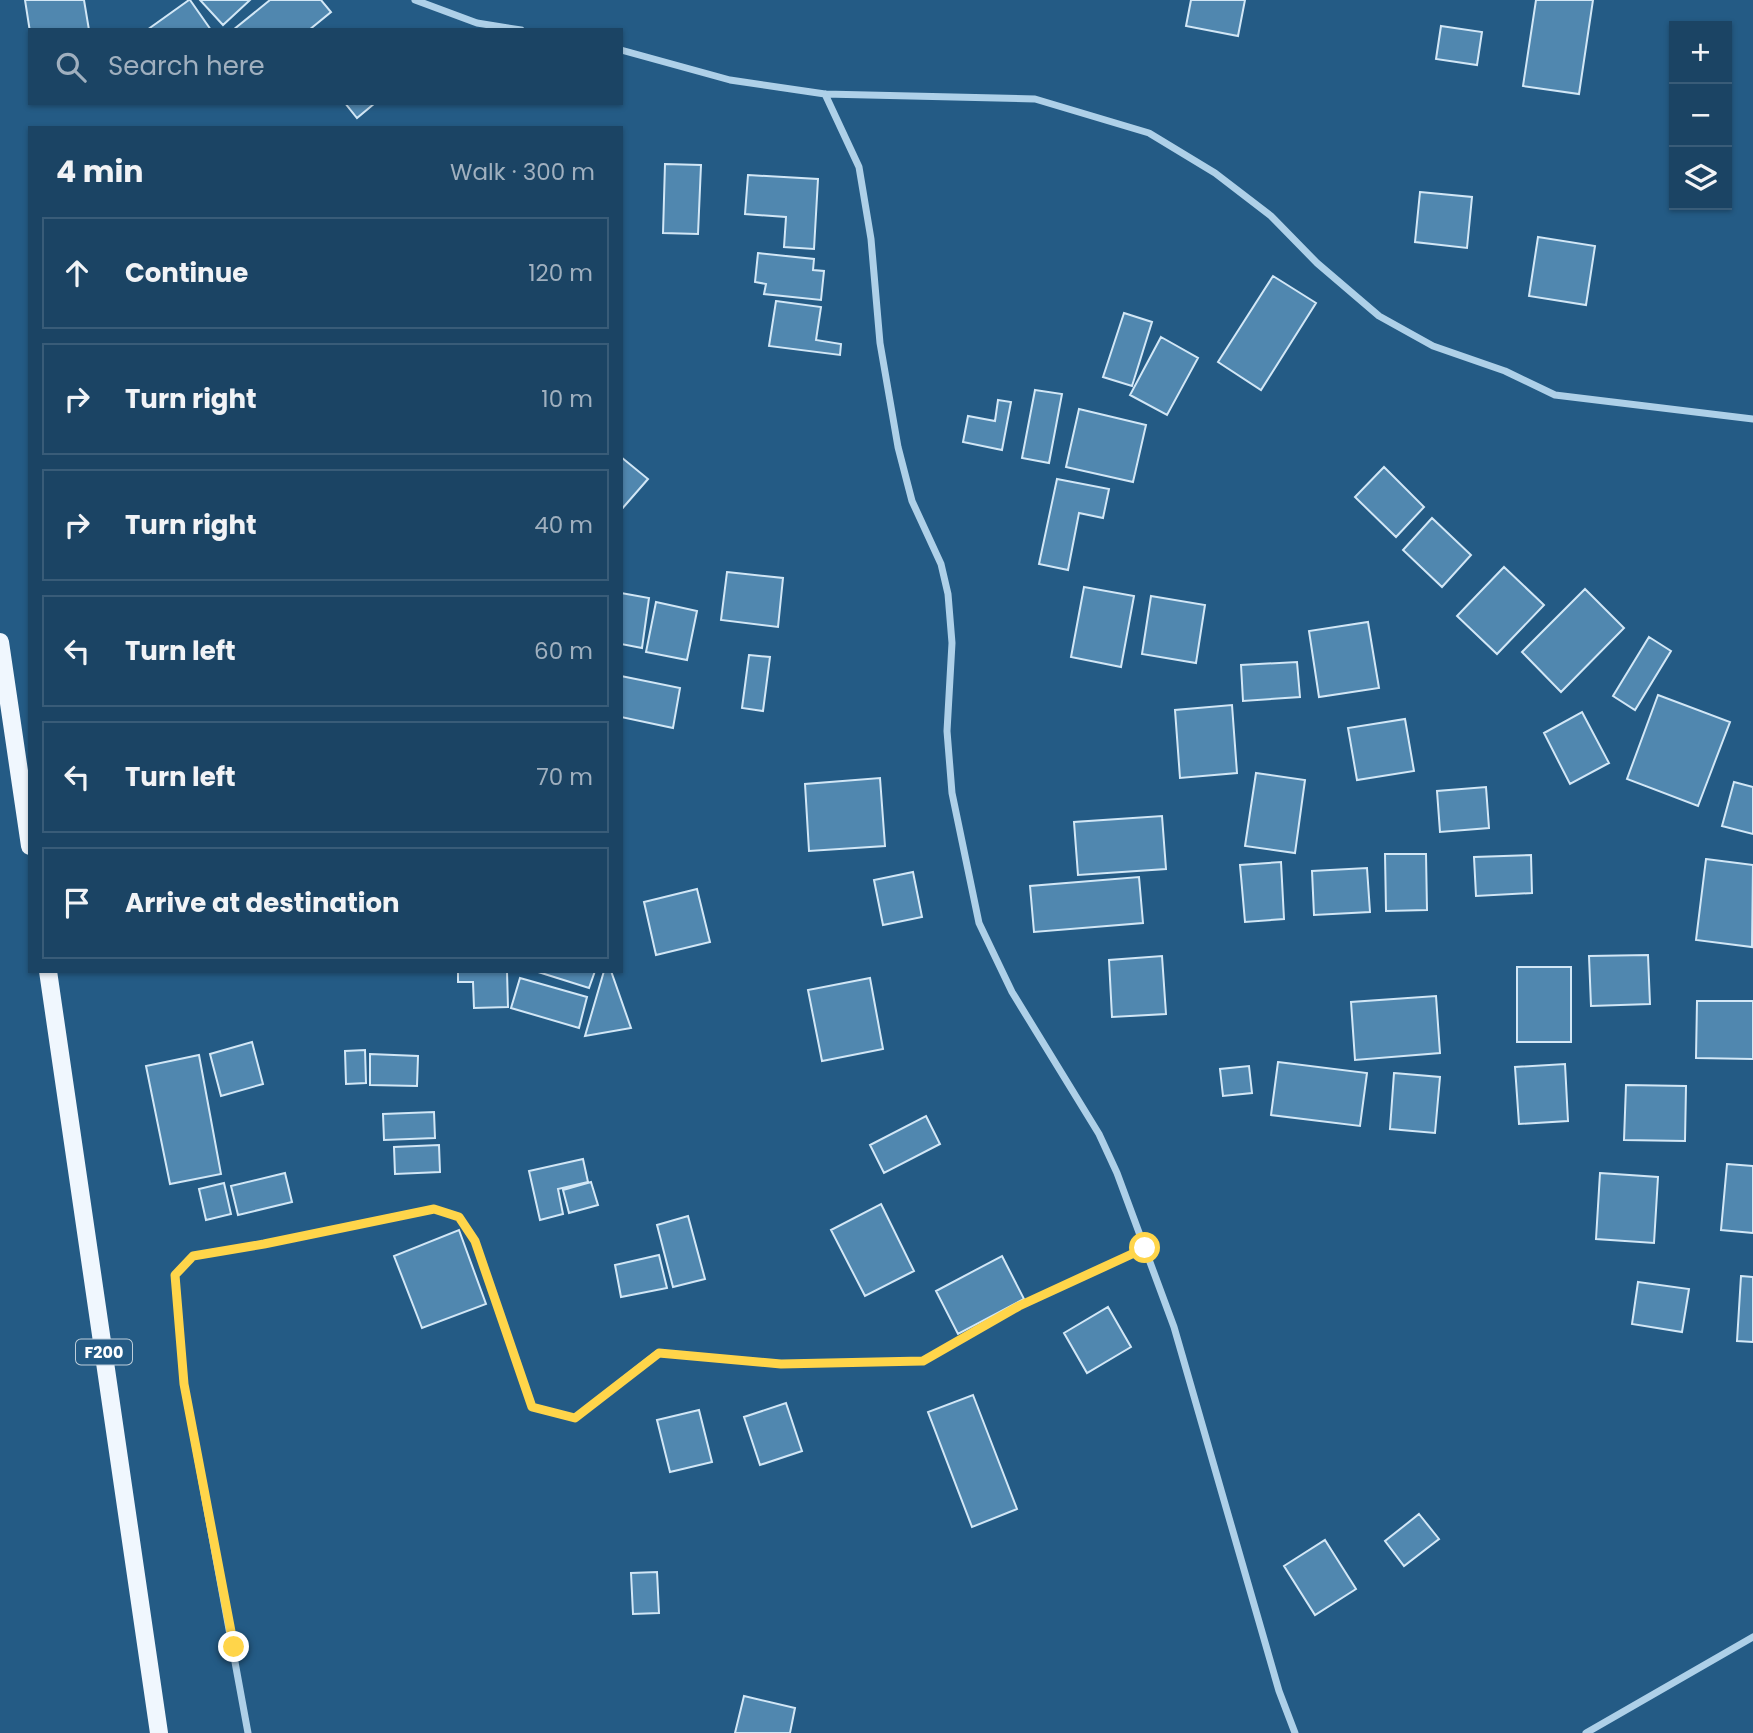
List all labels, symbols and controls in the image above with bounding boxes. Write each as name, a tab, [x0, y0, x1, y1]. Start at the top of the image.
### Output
map controls	[1669, 21, 1732, 210]
button: +	[1669, 21, 1732, 84]
search box	[28, 28, 623, 105]
icon: search	[52, 48, 90, 86]
text: Search here	[108, 48, 265, 84]
button: −	[1669, 84, 1732, 147]
button: layers	[1669, 147, 1732, 210]
text: 4 min	[56, 150, 144, 193]
text: Walk · 300 m	[450, 156, 595, 188]
icon: ahead	[58, 254, 96, 292]
text: Continue	[125, 255, 248, 291]
text: 120 m	[528, 257, 593, 289]
icon: right	[58, 380, 96, 418]
text: Turn right	[125, 381, 257, 417]
text: 10 m	[541, 383, 593, 415]
icon: right	[58, 506, 96, 544]
text: Turn right	[125, 507, 257, 543]
text: 40 m	[534, 509, 593, 541]
icon: left	[58, 632, 96, 670]
text: Turn left	[125, 633, 236, 669]
text: 60 m	[534, 635, 593, 667]
icon: left	[58, 758, 96, 796]
text: Turn left	[125, 759, 236, 795]
text: 70 m	[536, 761, 593, 793]
icon: arrive	[58, 884, 96, 922]
text: Arrive at destination	[125, 885, 400, 921]
route start	[1129, 1232, 1160, 1263]
road number: F200	[76, 1340, 132, 1364]
route end	[218, 1631, 249, 1662]

